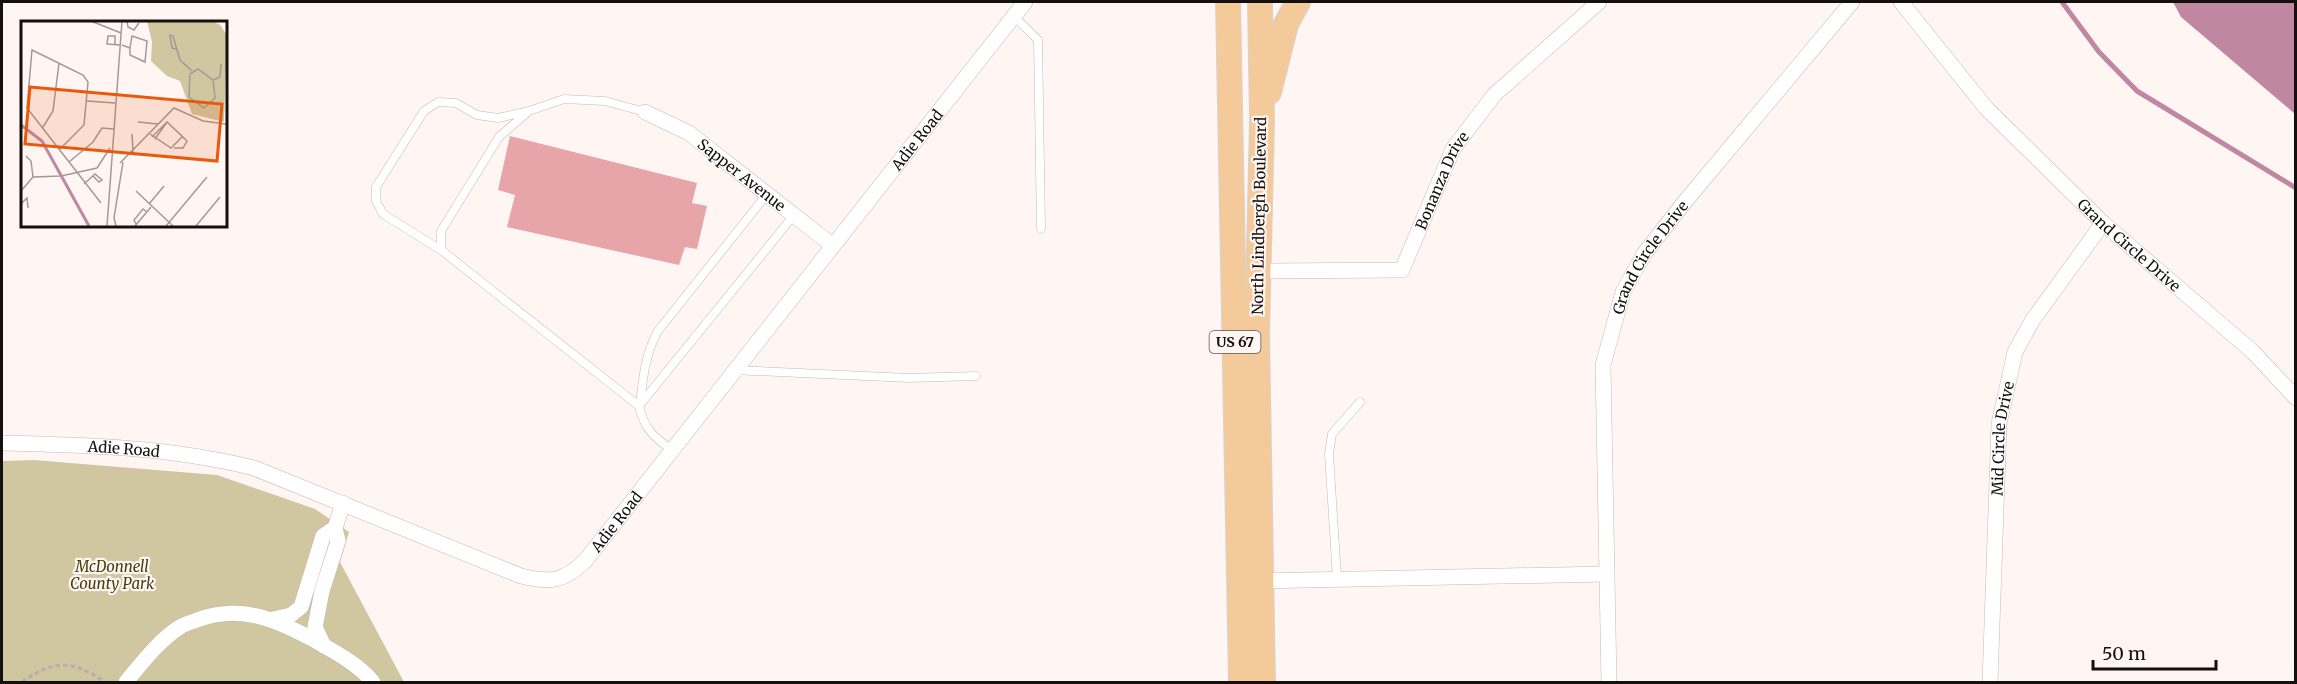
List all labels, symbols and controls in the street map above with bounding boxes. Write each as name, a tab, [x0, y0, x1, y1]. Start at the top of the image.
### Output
inset map	[21, 21, 226, 226]
street label: Adie Road	[886, 105, 947, 175]
street label: North Lindbergh Boulevard	[1248, 117, 1270, 315]
street label: Bonanza Drive	[1411, 127, 1473, 232]
street label: Sapper Avenue	[694, 134, 790, 215]
street label: Grand Circle Drive	[2074, 194, 2185, 295]
street label: Grand Circle Drive	[1608, 196, 1692, 316]
road number: US 67	[1210, 331, 1260, 353]
street label: Mid Circle Drive	[1987, 379, 2018, 496]
street label: Adie Road	[86, 436, 161, 461]
street label: Adie Road	[586, 487, 646, 557]
park label: McDonnell County Park	[70, 557, 155, 593]
scale bar	[2093, 633, 2216, 671]
text: 50 m	[2102, 642, 2146, 665]

